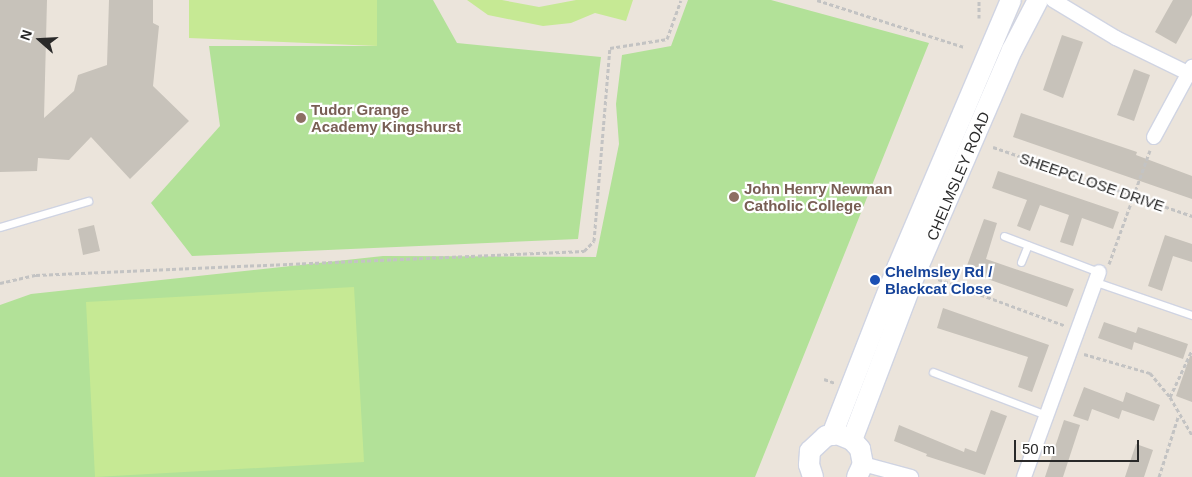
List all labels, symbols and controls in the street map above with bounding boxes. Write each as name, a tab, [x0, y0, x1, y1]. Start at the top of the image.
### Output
north arrow	[15, 15, 65, 65]
text: N	[17, 28, 35, 43]
place label: Tudor Grange Academy Kingshurst	[311, 100, 461, 135]
street label: CHELMSLEY ROAD	[923, 109, 993, 243]
marker: Tudor Grange Academy Kingshurst	[295, 112, 307, 124]
street label: SHEEPCLOSE DRIVE	[1017, 149, 1167, 215]
place label: John Henry Newman Catholic College	[744, 179, 892, 214]
marker: John Henry Newman Catholic College	[728, 191, 740, 203]
place label: Chelmsley Rd / Blackcat Close	[885, 262, 993, 297]
marker: Chelmsley Rd / Blackcat Close	[869, 274, 881, 286]
scale bar	[1017, 430, 1142, 462]
text: 50 m	[1022, 440, 1055, 457]

